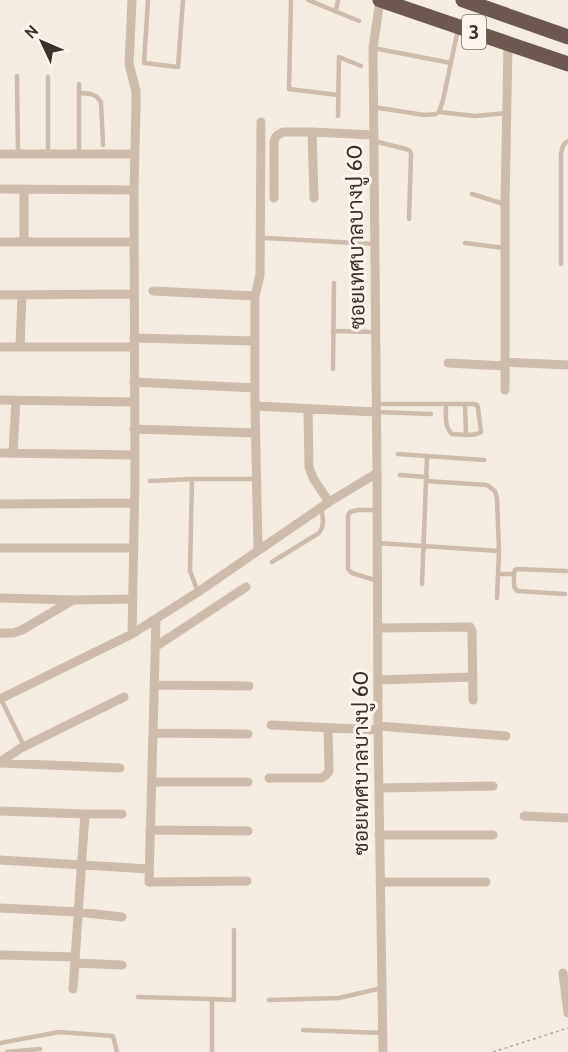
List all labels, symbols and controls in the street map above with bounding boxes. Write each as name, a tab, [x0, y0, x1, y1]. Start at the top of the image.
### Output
north arrow	[12, 12, 72, 72]
road number: 3	[462, 15, 486, 49]
text: N	[21, 21, 42, 43]
street label: ซอยเทศบาลบางปู 60	[341, 145, 373, 329]
street label: ซอยเทศบาลบางปู 60	[348, 671, 376, 855]

